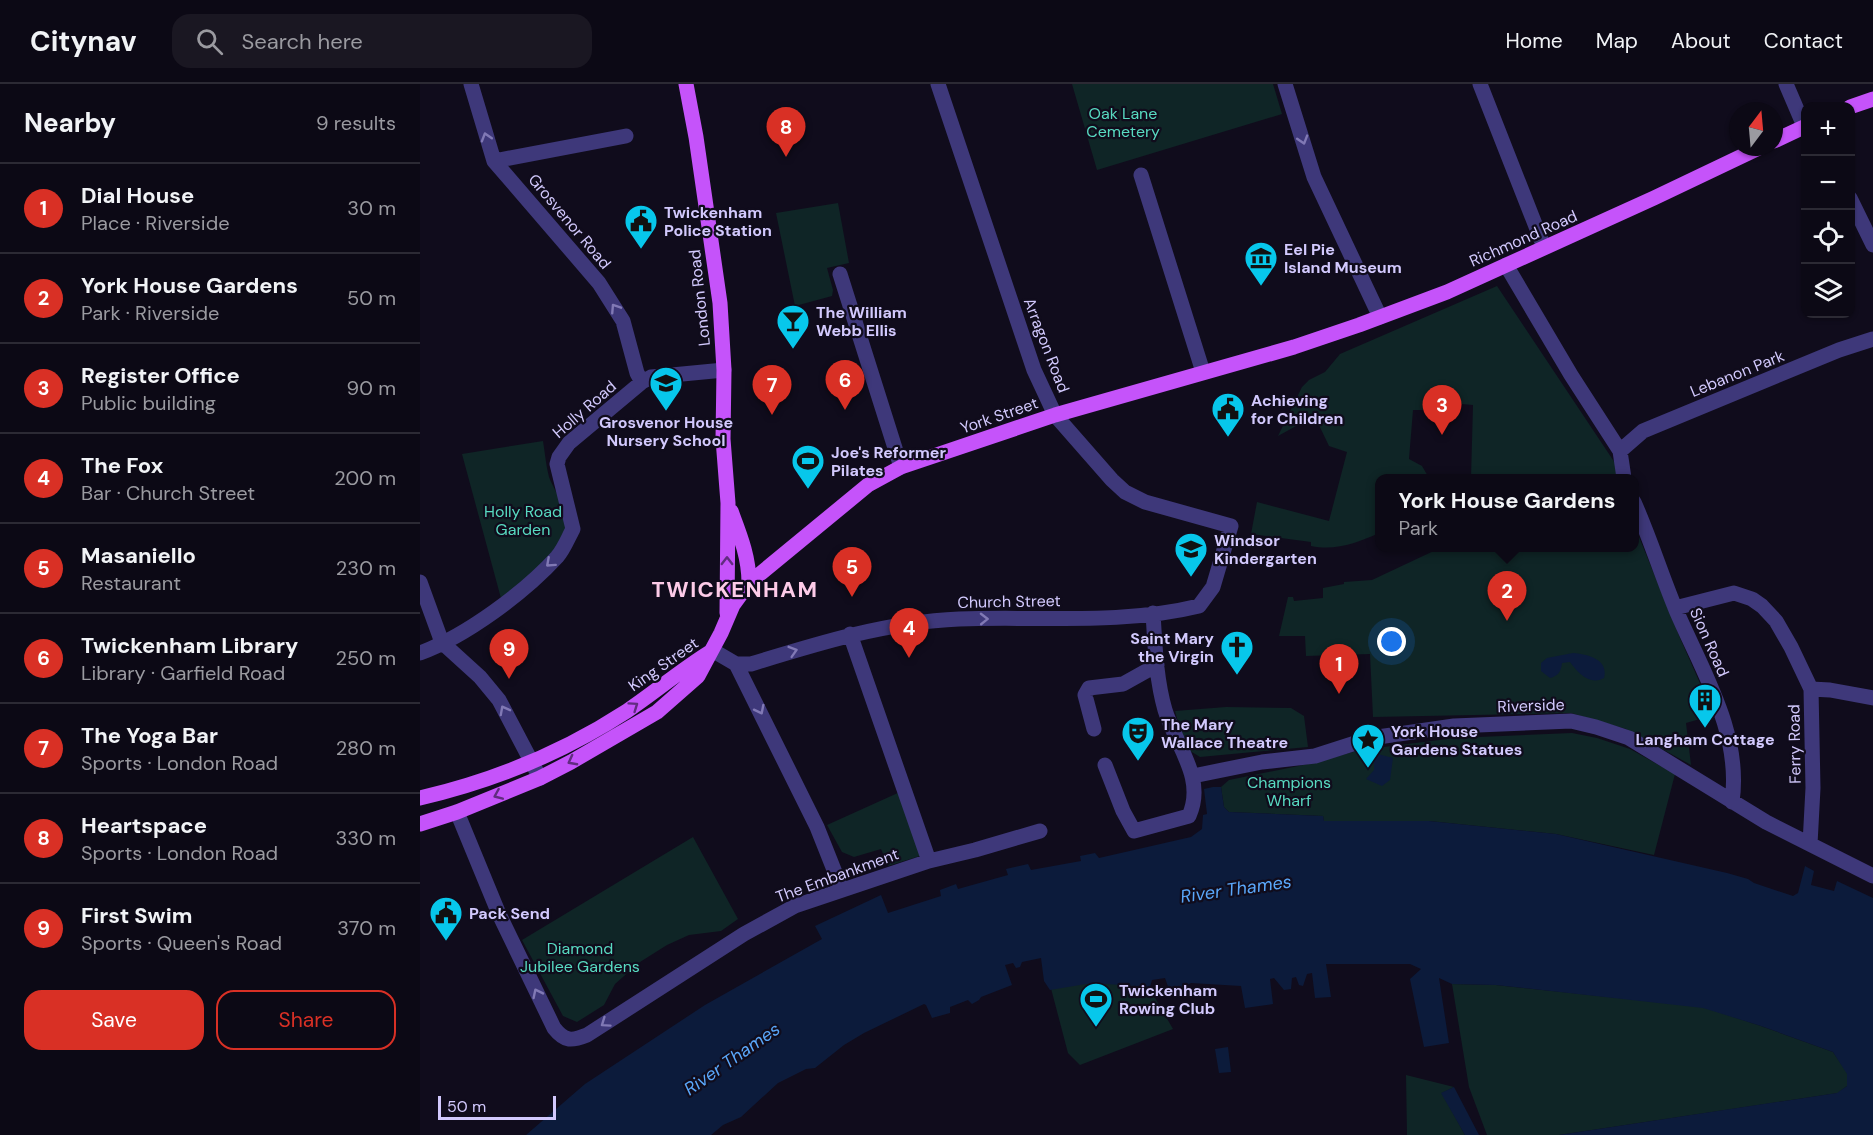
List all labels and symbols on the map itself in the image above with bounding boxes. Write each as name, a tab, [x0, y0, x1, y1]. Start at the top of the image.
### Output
north arrow	[1729, 102, 1783, 156]
park label: Oak Lane Cemetery	[1086, 103, 1160, 142]
pin: 8	[766, 107, 806, 157]
one-way arrow	[481, 132, 493, 143]
one-way arrow	[1295, 134, 1308, 145]
street label: Grosvenor Road	[524, 169, 616, 273]
place label: Twickenham Police Station	[664, 202, 772, 241]
public building icon: Twickenham Police Station	[623, 203, 659, 250]
street label: Richmond Road	[1466, 205, 1581, 272]
place label: Eel Pie Island Museum	[1284, 239, 1402, 278]
museum icon: Eel Pie Island Museum	[1243, 240, 1279, 287]
street label: London Road	[684, 249, 715, 347]
street label: Arragon Road	[1019, 295, 1074, 396]
place label: The William Webb Ellis	[816, 302, 907, 341]
bar icon: The William Webb Ellis	[775, 303, 811, 350]
one-way arrow	[611, 304, 622, 315]
street label: Lebanon Park	[1687, 345, 1787, 402]
pin: 6	[826, 360, 864, 410]
school or university icon: Grosvenor House Nursery School	[648, 365, 684, 412]
pin: 7	[752, 366, 792, 415]
street label: Holly Road	[548, 376, 621, 443]
pin: 3	[1422, 386, 1462, 435]
place label: Achieving for Children	[1251, 390, 1343, 429]
public building icon: Achieving for Children	[1210, 391, 1246, 438]
street label: York Street	[957, 392, 1041, 439]
place label: Grosvenor House Nursery School	[599, 412, 733, 451]
place label: Joe's Reformer Pilates	[831, 442, 946, 481]
sports icon: Joe's Reformer Pilates	[790, 443, 826, 490]
park label: Holly Road Garden	[484, 501, 562, 540]
place label: Windsor Kindergarten	[1214, 530, 1317, 569]
school or university icon: Windsor Kindergarten	[1173, 531, 1209, 578]
pin: 5	[832, 548, 872, 597]
one-way arrow	[546, 556, 557, 567]
one-way arrow	[721, 557, 734, 566]
pin: 2	[1488, 572, 1526, 621]
district label: TWICKENHAM	[652, 575, 818, 604]
street label: Church Street	[957, 590, 1061, 613]
street label: Sion Road	[1685, 604, 1734, 680]
pin: 4	[890, 608, 928, 658]
one-way arrow	[980, 613, 989, 625]
your location	[1377, 627, 1406, 656]
place label: Saint Mary the Virgin	[1130, 628, 1214, 667]
church icon: Saint Mary the Virgin	[1219, 629, 1255, 676]
pin: 9	[490, 630, 529, 679]
street label: King Street	[624, 633, 702, 696]
pin: 1	[1320, 644, 1358, 694]
one-way arrow	[787, 646, 798, 658]
building icon: Langham Cottage	[1687, 682, 1723, 729]
street label: Riverside	[1497, 694, 1565, 717]
one-way arrow	[627, 702, 638, 713]
one-way arrow	[752, 704, 764, 715]
street label: Ferry Road	[1783, 704, 1806, 784]
one-way arrow	[500, 705, 511, 716]
place label: The Mary Wallace Theatre	[1161, 714, 1288, 753]
theatre icon: The Mary Wallace Theatre	[1120, 715, 1156, 762]
place label: York House Gardens Statues	[1391, 721, 1522, 760]
place icon: York House Gardens Statues	[1350, 722, 1386, 769]
place label: Langham Cottage	[1635, 729, 1775, 750]
one-way arrow	[568, 754, 579, 765]
park label: Champions Wharf	[1247, 772, 1331, 811]
one-way arrow	[494, 788, 505, 800]
street label: The Embankment	[773, 843, 902, 907]
water label: River Thames	[1179, 869, 1293, 909]
public building icon: Pack Send	[428, 895, 464, 942]
place label: Pack Send	[469, 903, 550, 924]
park label: Diamond Jubilee Gardens	[520, 938, 640, 977]
place label: Twickenham Rowing Club	[1119, 980, 1217, 1019]
sports icon: Twickenham Rowing Club	[1078, 981, 1114, 1028]
one-way arrow	[533, 989, 544, 1000]
one-way arrow	[601, 1016, 612, 1027]
water label: River Thames	[679, 1017, 785, 1101]
scale bar	[438, 1093, 556, 1120]

